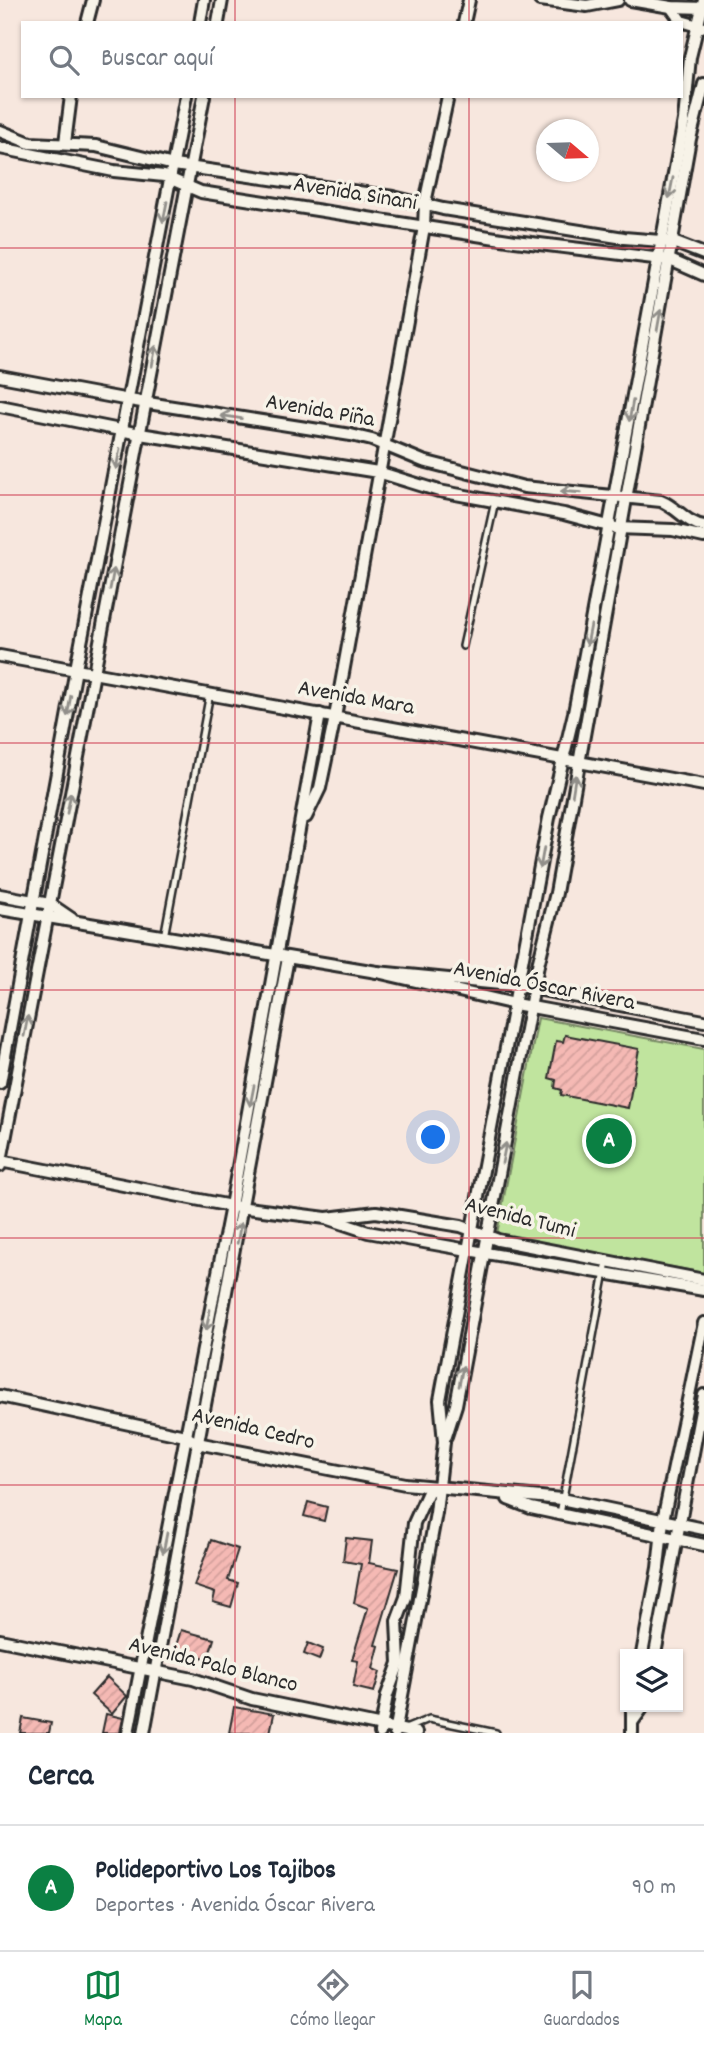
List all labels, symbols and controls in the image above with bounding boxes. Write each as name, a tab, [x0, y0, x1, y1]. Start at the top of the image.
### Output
search box	[21, 21, 683, 98]
icon: search	[45, 41, 83, 79]
text: Buscar aquí	[101, 41, 213, 78]
north arrow	[536, 119, 599, 182]
street label: Avenida Sinani	[291, 169, 419, 221]
one-way arrow	[664, 176, 678, 199]
one-way arrow	[158, 200, 172, 223]
one-way arrow	[653, 309, 666, 332]
one-way arrow	[148, 345, 162, 368]
street label: Avenida Piña	[263, 386, 378, 438]
one-way arrow	[623, 399, 637, 422]
one-way arrow	[220, 410, 243, 423]
one-way arrow	[110, 447, 124, 470]
one-way arrow	[560, 485, 583, 498]
one-way arrow	[105, 569, 119, 591]
one-way arrow	[582, 623, 595, 646]
street label: Avenida Mara	[295, 673, 418, 726]
one-way arrow	[62, 694, 75, 717]
one-way arrow	[568, 774, 581, 797]
one-way arrow	[63, 792, 76, 815]
one-way arrow	[535, 846, 549, 869]
street label: Avenida Óscar Rivera	[450, 953, 639, 1021]
one-way arrow	[20, 1015, 34, 1038]
one-way arrow	[245, 1084, 258, 1107]
pin: A	[586, 1115, 632, 1167]
your location	[416, 1120, 450, 1154]
one-way arrow	[498, 1142, 512, 1165]
street label: Avenida Tumi	[461, 1189, 579, 1249]
one-way arrow	[233, 1222, 246, 1245]
one-way arrow	[201, 1308, 215, 1331]
one-way arrow	[455, 1365, 469, 1388]
street label: Avenida Cedro	[188, 1400, 318, 1460]
one-way arrow	[158, 1531, 171, 1554]
street label: Avenida Palo Blanco	[125, 1629, 301, 1703]
map controls	[620, 1649, 683, 1712]
button: layers	[620, 1649, 683, 1712]
text: Cerca	[28, 1757, 93, 1800]
text: Polideportivo Los Tajibos	[95, 1853, 336, 1890]
text: A	[45, 1872, 57, 1905]
text: 90 m	[632, 1872, 676, 1905]
text: Deportes · Avenida Óscar Rivera	[95, 1890, 375, 1923]
tab: Mapa	[84, 1966, 122, 2035]
tab: Cómo llegar	[290, 1966, 375, 2035]
tab: Guardados	[543, 1966, 620, 2035]

